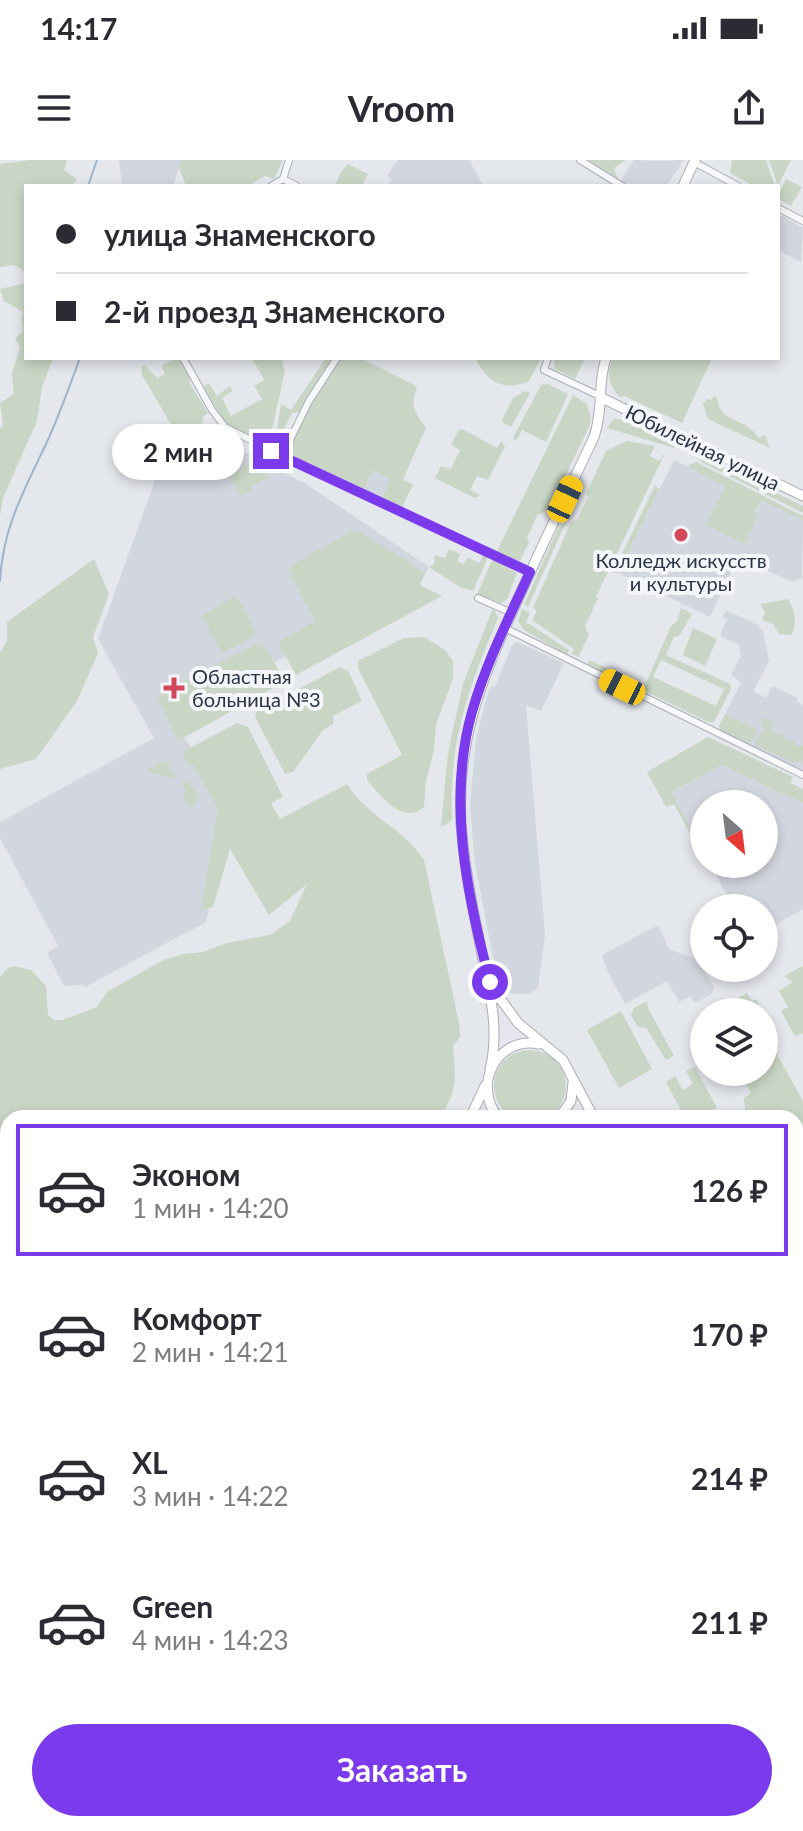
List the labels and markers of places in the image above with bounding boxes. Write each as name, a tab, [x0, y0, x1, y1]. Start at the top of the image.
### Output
marker: Колледж искусств и культуры	[672, 526, 690, 544]
place label: Колледж искусств и культуры	[595, 548, 767, 595]
place label: Областная больница №3	[192, 664, 321, 711]
marker: Областная больница №3	[163, 677, 185, 699]

